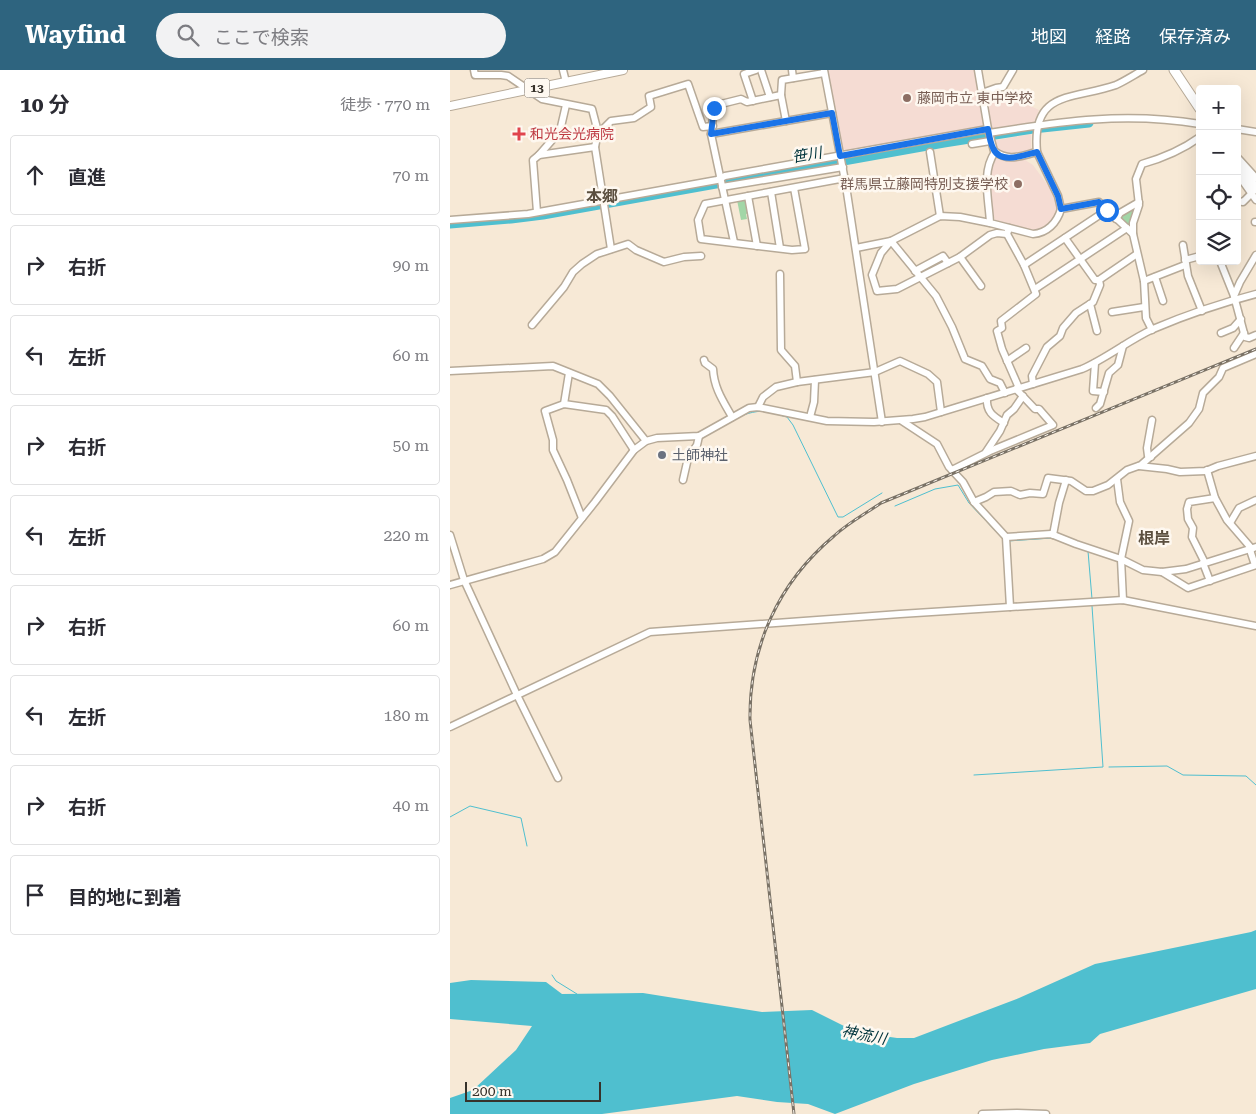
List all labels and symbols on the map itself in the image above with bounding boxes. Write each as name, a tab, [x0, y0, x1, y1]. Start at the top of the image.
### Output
road number: 13	[524, 78, 550, 98]
place label: 藤岡市立 東中学校	[917, 90, 1033, 106]
marker: 藤岡市立 東中学校	[901, 92, 913, 104]
route end	[703, 97, 726, 120]
place label: 和光会光病院	[530, 126, 614, 142]
marker: 和光会光病院	[512, 127, 526, 141]
water label: 笹川	[791, 143, 825, 166]
place label: 群馬県立藤岡特別支援学校	[840, 176, 1008, 192]
marker: 群馬県立藤岡特別支援学校	[1012, 178, 1024, 190]
district label: 本郷	[586, 187, 618, 206]
route start	[1096, 199, 1119, 222]
place label: 土師神社	[672, 447, 728, 463]
marker: 土師神社	[656, 449, 668, 461]
district label: 根岸	[1138, 529, 1170, 548]
water label: 神流川	[840, 1022, 890, 1049]
scale bar	[465, 1079, 601, 1102]

